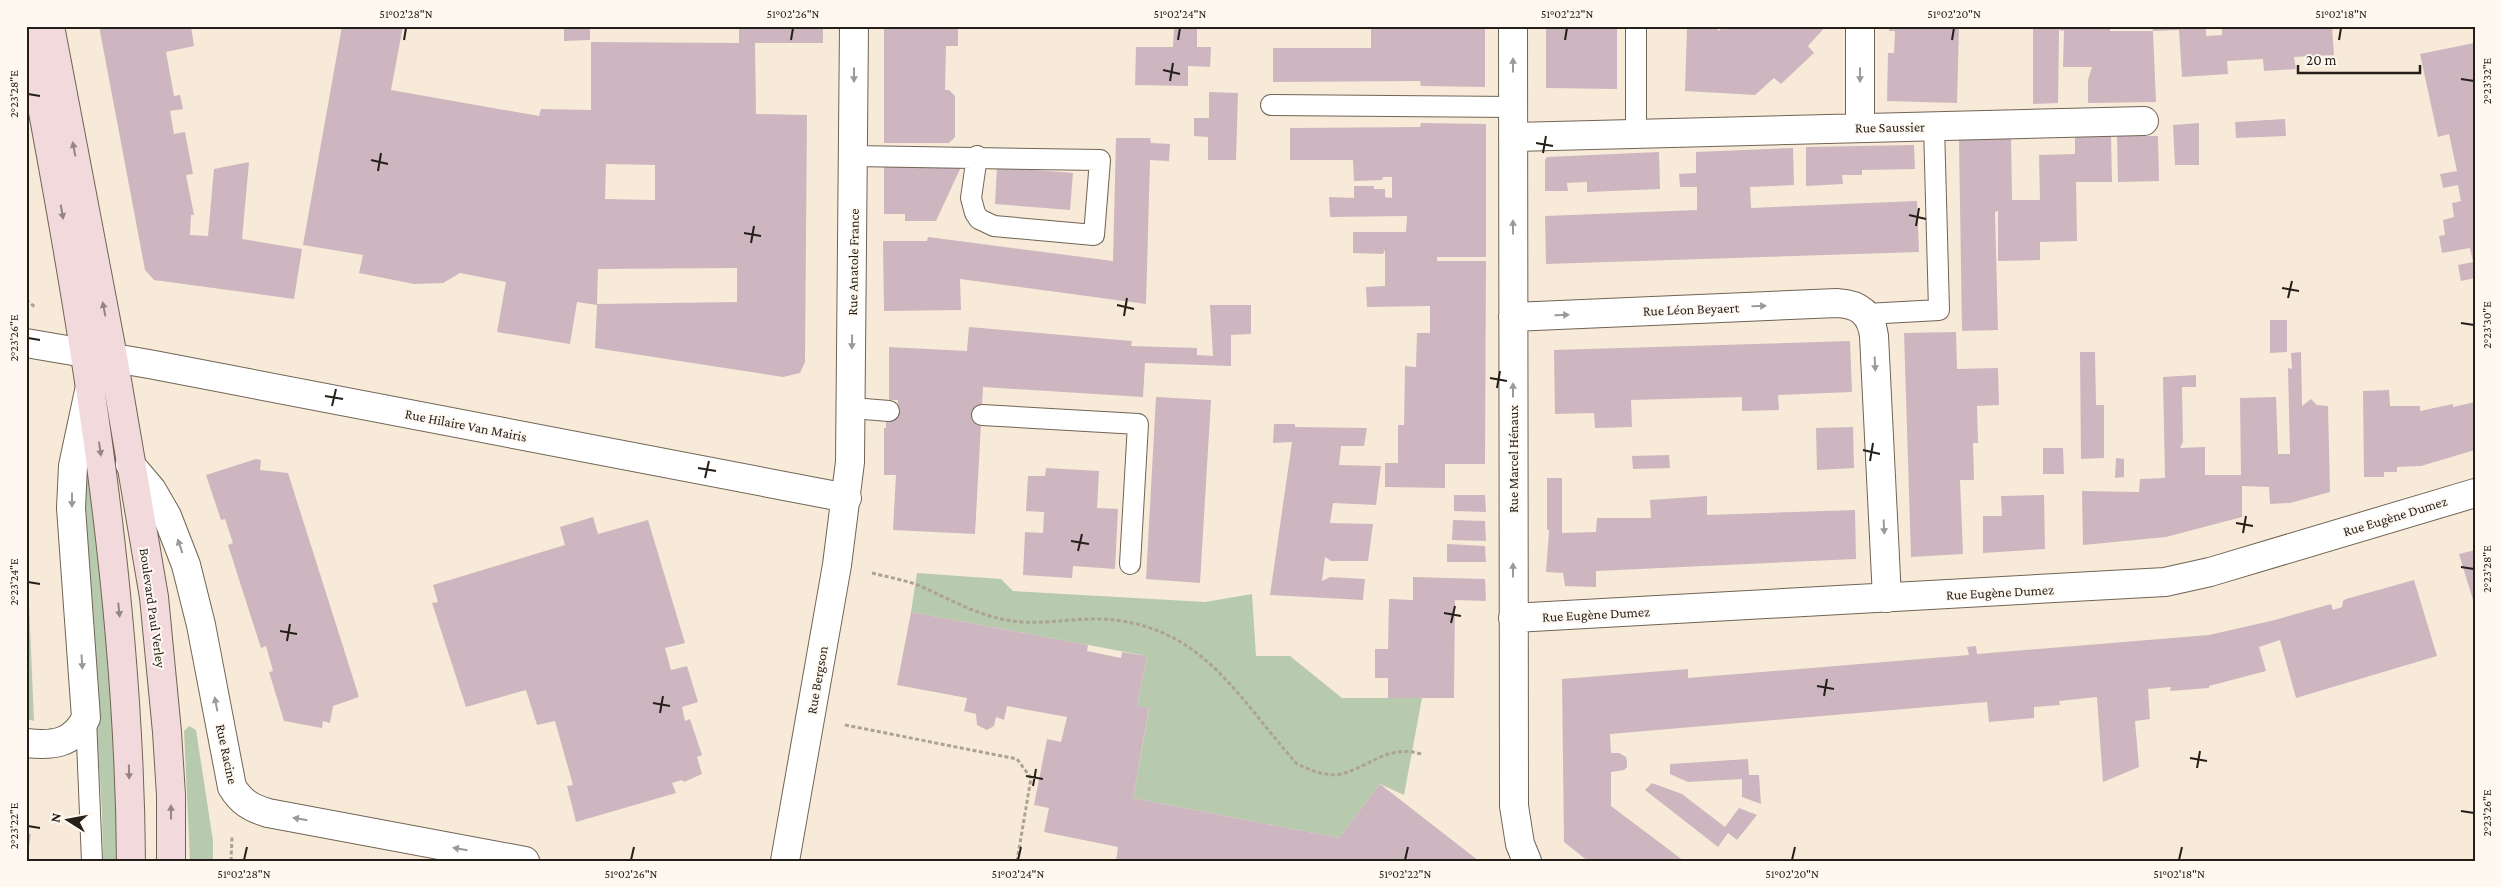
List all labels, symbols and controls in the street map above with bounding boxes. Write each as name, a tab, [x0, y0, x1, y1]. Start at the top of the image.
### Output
text: 51°02'28"N	[379, 7, 433, 21]
text: 51°02'26"N	[766, 7, 820, 21]
text: 51°02'24"N	[1154, 7, 1207, 21]
text: 51°02'22"N	[1541, 7, 1593, 21]
text: 51°02'20"N	[1927, 7, 1981, 21]
text: 51°02'18"N	[2315, 7, 2367, 21]
scale bar	[2298, 42, 2421, 74]
text: 20 m	[2306, 52, 2337, 68]
one-way arrow	[1509, 56, 1517, 72]
text: 2°23'32"E	[2480, 57, 2494, 104]
one-way arrow	[850, 67, 858, 83]
one-way arrow	[1856, 67, 1864, 83]
text: 2°23'28"E	[7, 70, 21, 118]
street label: Rue Saussier	[1855, 118, 1925, 136]
one-way arrow	[69, 141, 77, 157]
one-way arrow	[58, 204, 66, 220]
street label: Rue Anatole France	[844, 208, 862, 316]
one-way arrow	[1509, 219, 1517, 235]
street label: Rue Léon Beyaert	[1643, 299, 1740, 319]
one-way arrow	[99, 301, 107, 317]
text: 2°23'30"E	[2480, 301, 2494, 349]
one-way arrow	[1751, 302, 1767, 310]
one-way arrow	[1554, 311, 1570, 319]
text: 2°23'26"E	[7, 314, 21, 362]
one-way arrow	[848, 335, 856, 351]
one-way arrow	[1872, 357, 1880, 373]
one-way arrow	[1509, 381, 1517, 397]
street label: Rue Hilaire Van Mairis	[404, 405, 528, 445]
street label: Rue Marcel Hénaux	[1505, 405, 1521, 513]
one-way arrow	[96, 441, 104, 457]
one-way arrow	[67, 492, 75, 508]
street label: Rue Eugène Dumez	[2341, 493, 2449, 539]
one-way arrow	[1880, 519, 1888, 535]
one-way arrow	[175, 538, 183, 553]
text: 2°23'28"E	[2480, 545, 2494, 593]
street label: Boulevard Paul Verley	[137, 547, 169, 670]
text: 2°23'24"E	[7, 558, 21, 605]
one-way arrow	[1509, 561, 1517, 577]
street label: Rue Eugène Dumez	[1946, 581, 2054, 603]
one-way arrow	[115, 602, 123, 618]
street label: Rue Eugène Dumez	[1542, 603, 1650, 625]
street label: Rue Bergson	[803, 644, 831, 715]
one-way arrow	[79, 654, 87, 670]
one-way arrow	[212, 697, 220, 712]
street label: Rue Racine	[213, 722, 241, 786]
one-way arrow	[126, 764, 134, 780]
text: 2°23'26"E	[2480, 789, 2494, 837]
north arrow	[42, 794, 92, 844]
text: 2°23'22"E	[7, 802, 21, 849]
one-way arrow	[167, 804, 175, 820]
text: N	[46, 811, 64, 824]
one-way arrow	[292, 815, 308, 823]
one-way arrow	[451, 844, 467, 852]
text: 51°02'28"N	[217, 867, 271, 881]
text: 51°02'26"N	[604, 867, 658, 881]
text: 51°02'24"N	[992, 867, 1045, 881]
text: 51°02'22"N	[1379, 867, 1431, 881]
text: 51°02'20"N	[1765, 867, 1819, 881]
text: 51°02'18"N	[2153, 867, 2205, 881]

